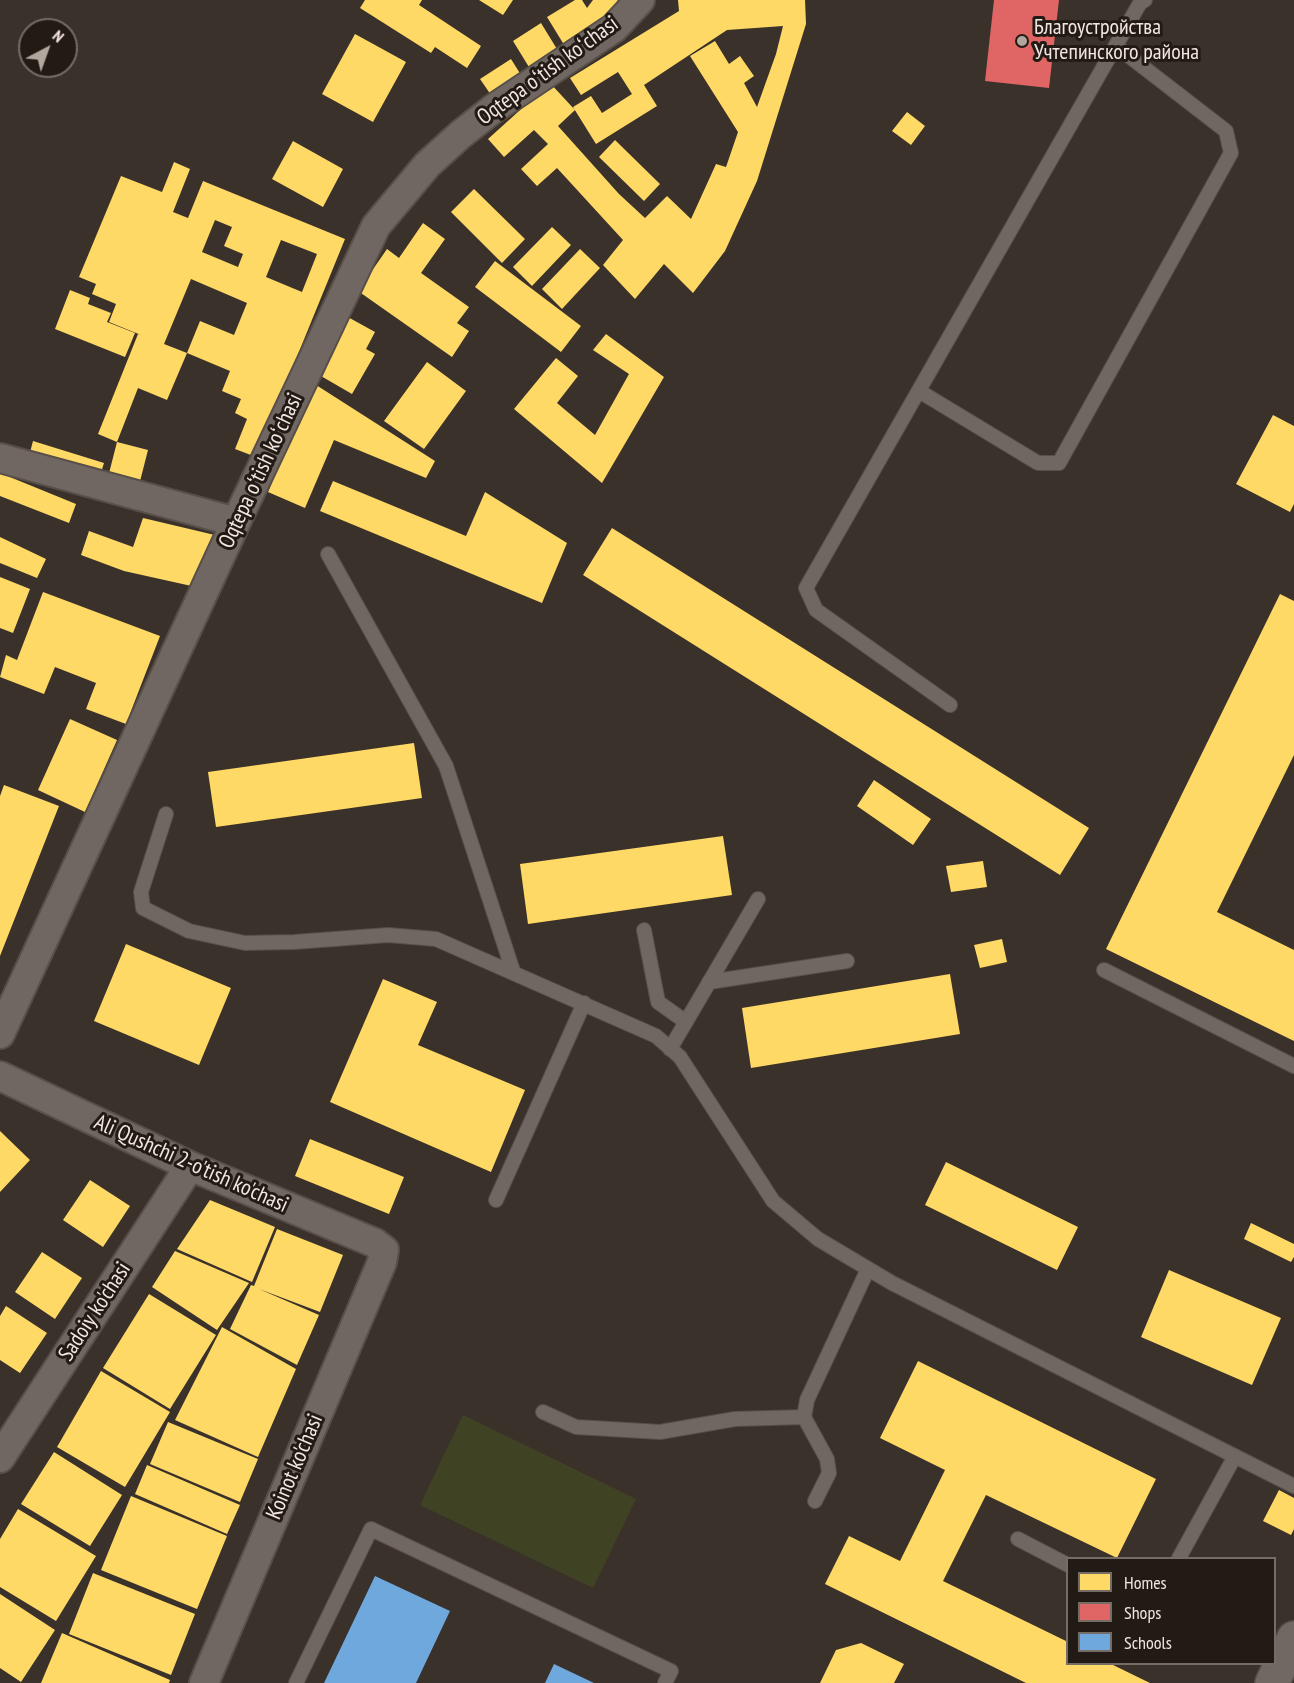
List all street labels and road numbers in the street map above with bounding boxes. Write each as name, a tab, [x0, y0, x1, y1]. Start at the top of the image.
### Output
street label: Oqtepa oʻtish koʻchasi	[472, 11, 624, 131]
street label: Oqtepa oʻtish koʻchasi	[214, 389, 308, 553]
street label: Ali Qushchi 2-o'tish ko'chasi	[90, 1109, 292, 1219]
street label: Sadoiy ko'chasi	[53, 1258, 137, 1366]
street label: Koinot ko'chasi	[261, 1410, 329, 1524]

